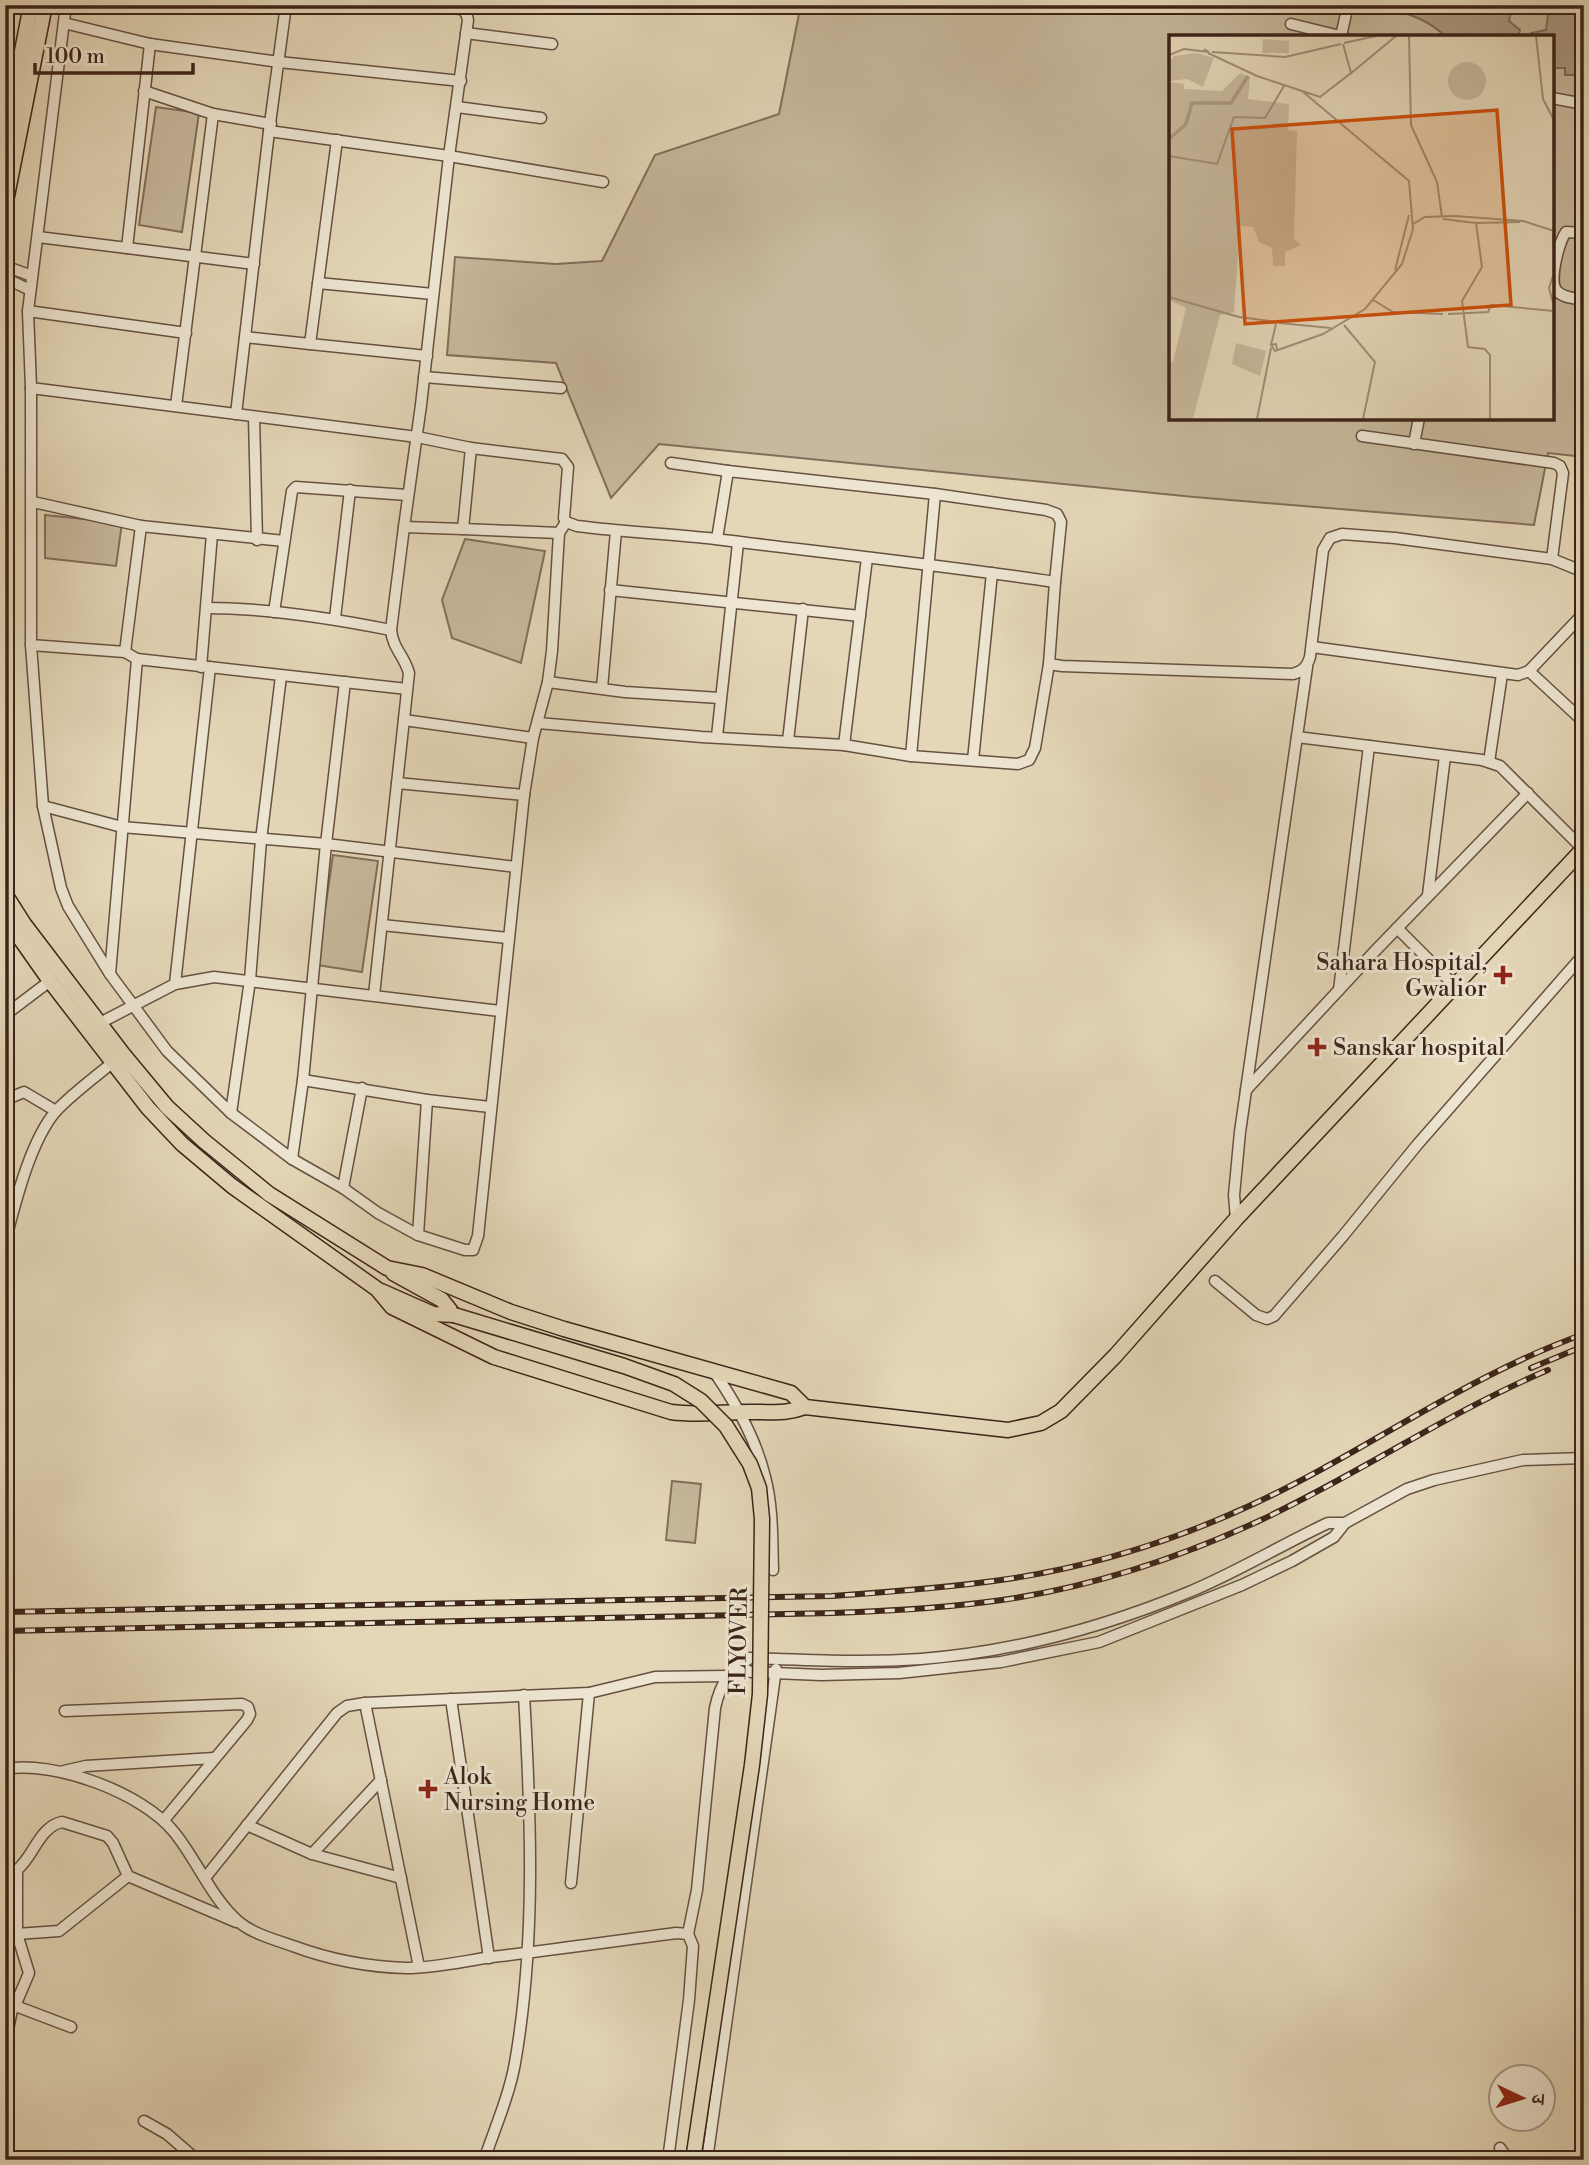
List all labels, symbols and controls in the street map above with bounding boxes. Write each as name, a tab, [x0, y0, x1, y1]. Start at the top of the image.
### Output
scale bar	[35, 32, 192, 76]
inset map	[1169, 35, 1554, 420]
text: 100 m	[46, 44, 105, 70]
place label: Sahara Hospital, Gwalior	[1316, 949, 1487, 1003]
marker: Sahara Hospital, Gwalior	[1493, 965, 1513, 985]
place label: Sanskar hospital	[1333, 1034, 1505, 1062]
marker: Sanskar hospital	[1307, 1037, 1327, 1057]
street label: FLYOVER	[724, 1586, 754, 1695]
place label: Alok Nursing Home	[443, 1763, 595, 1817]
marker: Alok Nursing Home	[418, 1779, 438, 1799]
north arrow	[1488, 2064, 1558, 2134]
text: उ	[1526, 2091, 1550, 2106]

